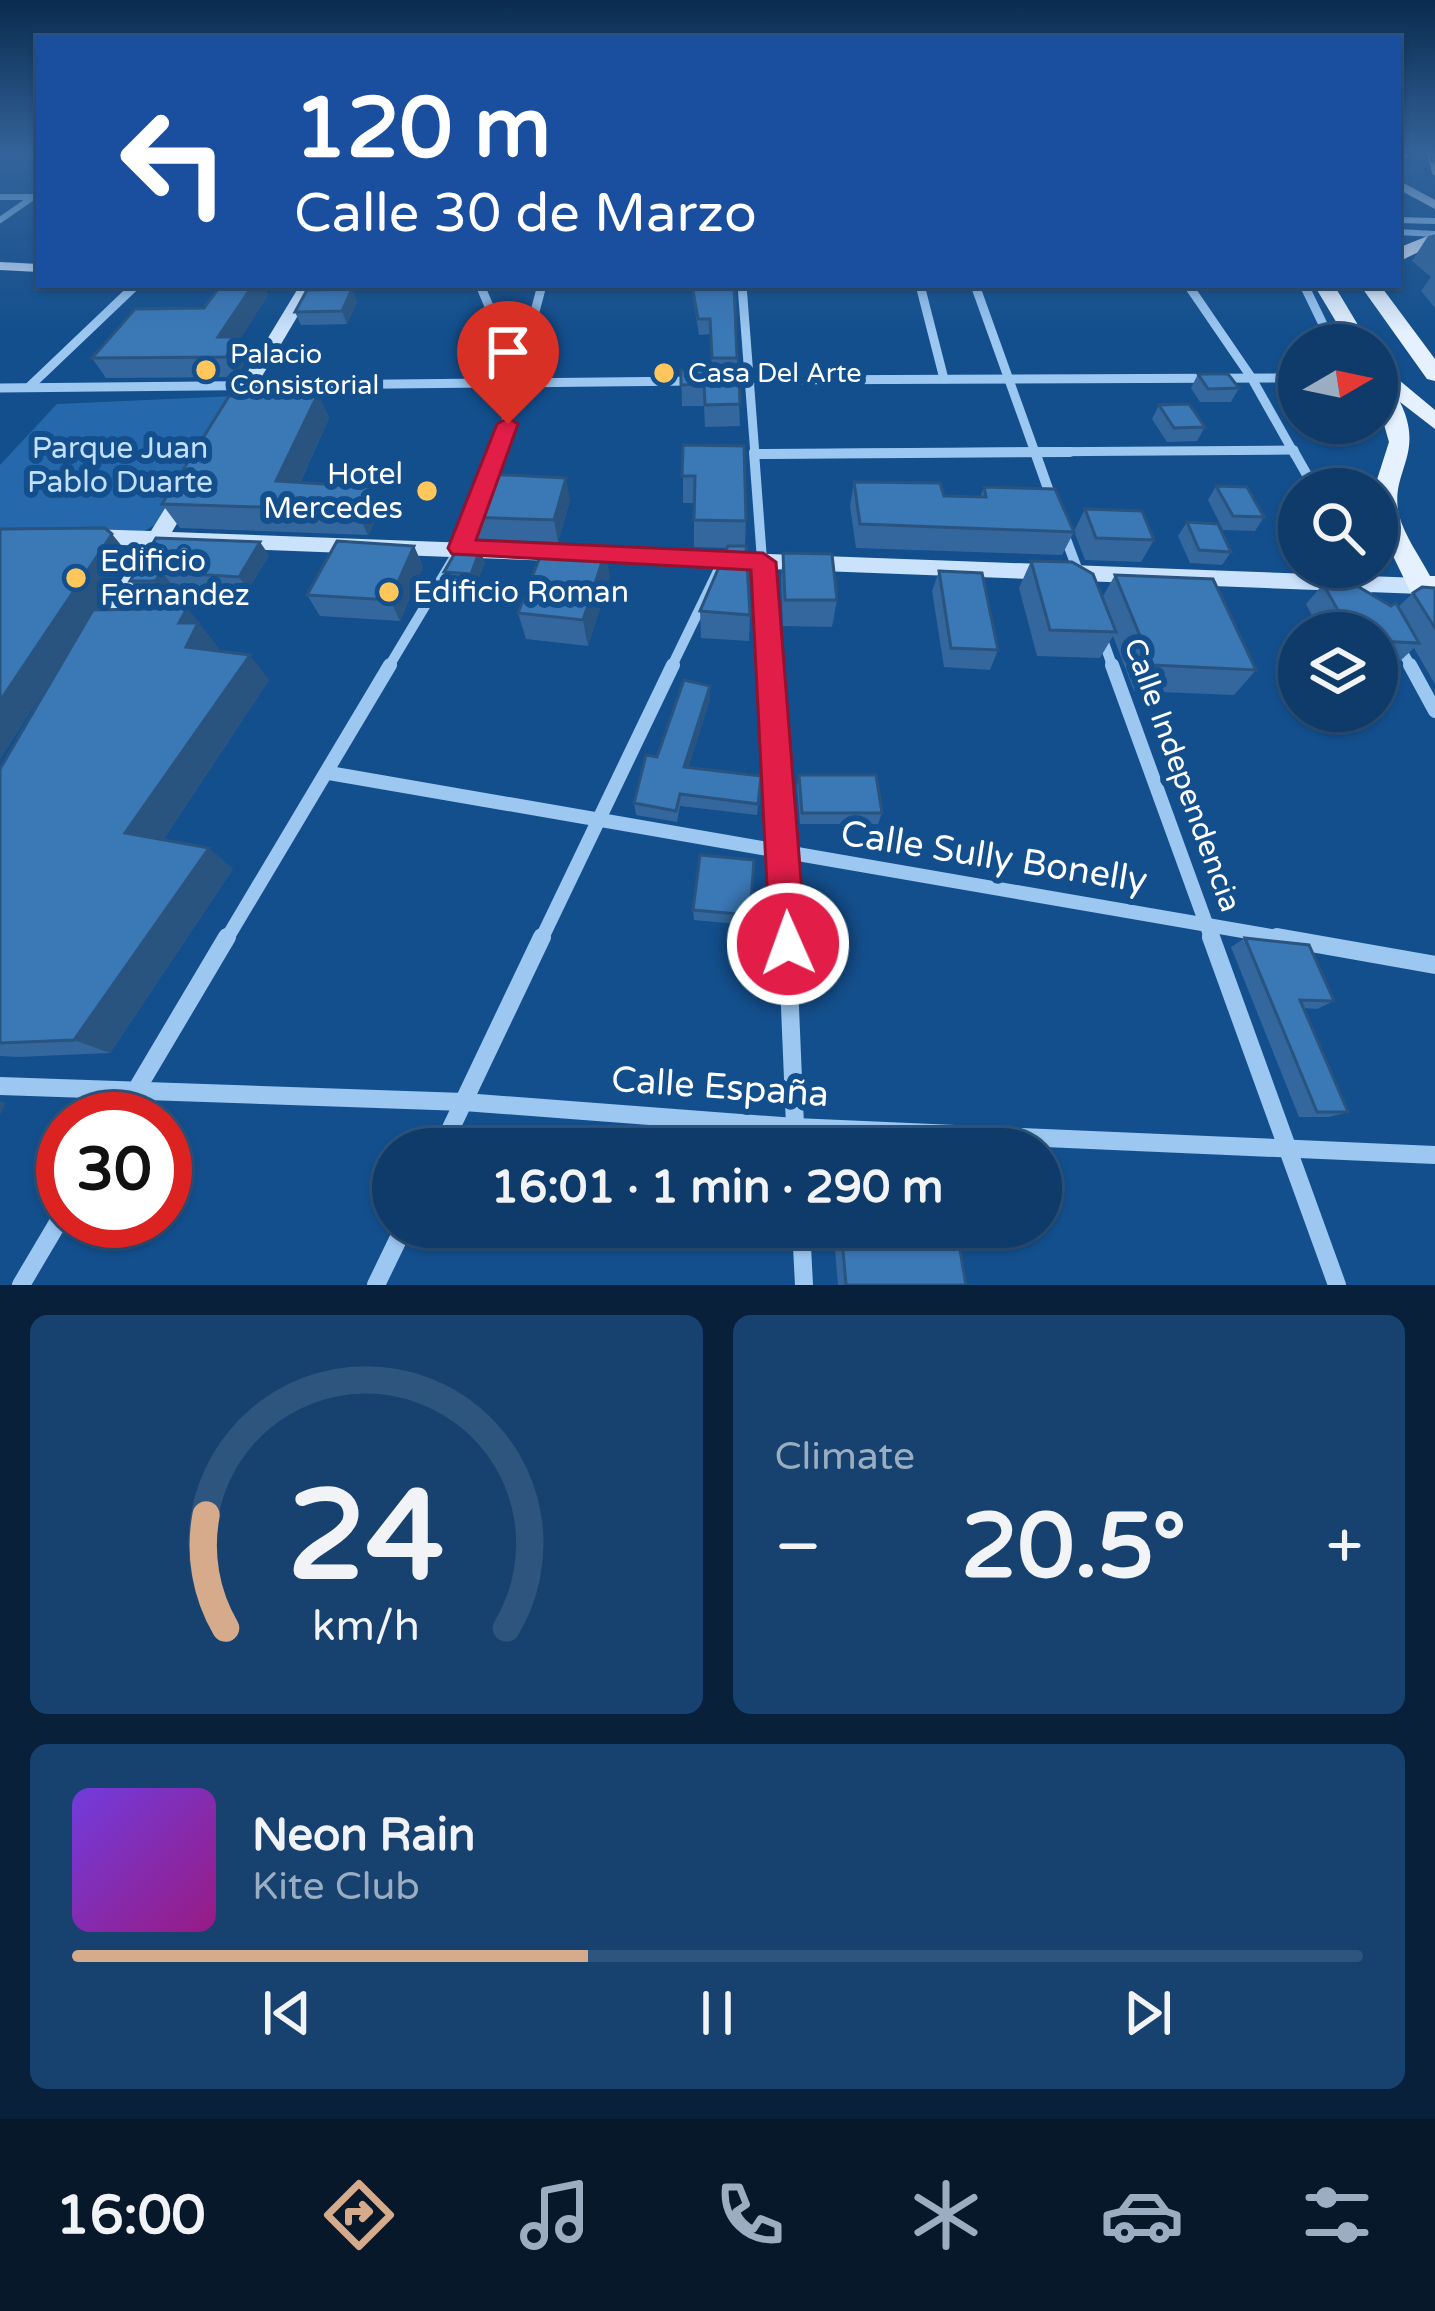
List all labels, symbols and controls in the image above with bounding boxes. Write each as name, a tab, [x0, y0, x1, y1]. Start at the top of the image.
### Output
text: 120 m	[294, 79, 551, 180]
icon: left	[96, 84, 252, 240]
text: Calle 30 de Marzo	[294, 181, 757, 246]
pin	[457, 301, 559, 424]
icon: arrive	[475, 319, 541, 385]
north arrow	[1278, 324, 1398, 444]
map controls	[1278, 324, 1398, 732]
place label: Palacio Consistorial	[230, 338, 379, 402]
marker: Palacio Consistorial	[193, 357, 219, 383]
place label: Casa Del Arte	[688, 357, 862, 390]
marker: Casa Del Arte	[651, 360, 677, 386]
park label: Parque Juan Pablo Duarte	[27, 430, 213, 501]
place label: Hotel Mercedes	[263, 456, 403, 527]
button: search	[1278, 468, 1398, 588]
marker: Hotel Mercedes	[414, 478, 440, 504]
place label: Edificio Fernandez	[100, 543, 250, 614]
marker: Edificio Fernandez	[63, 565, 89, 591]
place label: Edificio Roman	[413, 574, 629, 611]
marker: Edificio Roman	[376, 579, 402, 605]
button: layers	[1278, 612, 1398, 732]
street label: Calle Independencia	[1115, 633, 1249, 917]
street label: Calle Sully Bonelly	[838, 812, 1150, 902]
position arrow	[725, 881, 851, 1007]
street label: Calle España	[610, 1058, 830, 1116]
speed limit sign: 30	[36, 1092, 192, 1248]
text: 16:01 · 1 min · 290 m	[491, 1161, 943, 1215]
text: Climate	[775, 1433, 915, 1480]
text: 24	[288, 1462, 445, 1613]
text: 20.5°	[961, 1493, 1186, 1602]
text: −	[775, 1507, 822, 1587]
text: +	[1326, 1507, 1363, 1587]
text: km/h	[312, 1600, 420, 1651]
text: Neon Rain	[252, 1809, 475, 1863]
text: Kite Club	[252, 1863, 420, 1910]
icon: previous	[254, 1980, 320, 2046]
icon: pause	[684, 1980, 750, 2046]
icon: next	[1115, 1980, 1181, 2046]
icon: directions	[317, 2173, 401, 2257]
icon: music	[513, 2173, 597, 2257]
icon: phone	[708, 2173, 792, 2257]
icon: climate	[904, 2173, 988, 2257]
icon: car	[1100, 2173, 1184, 2257]
icon: filters	[1295, 2173, 1379, 2257]
text: 16:00	[56, 2183, 206, 2248]

